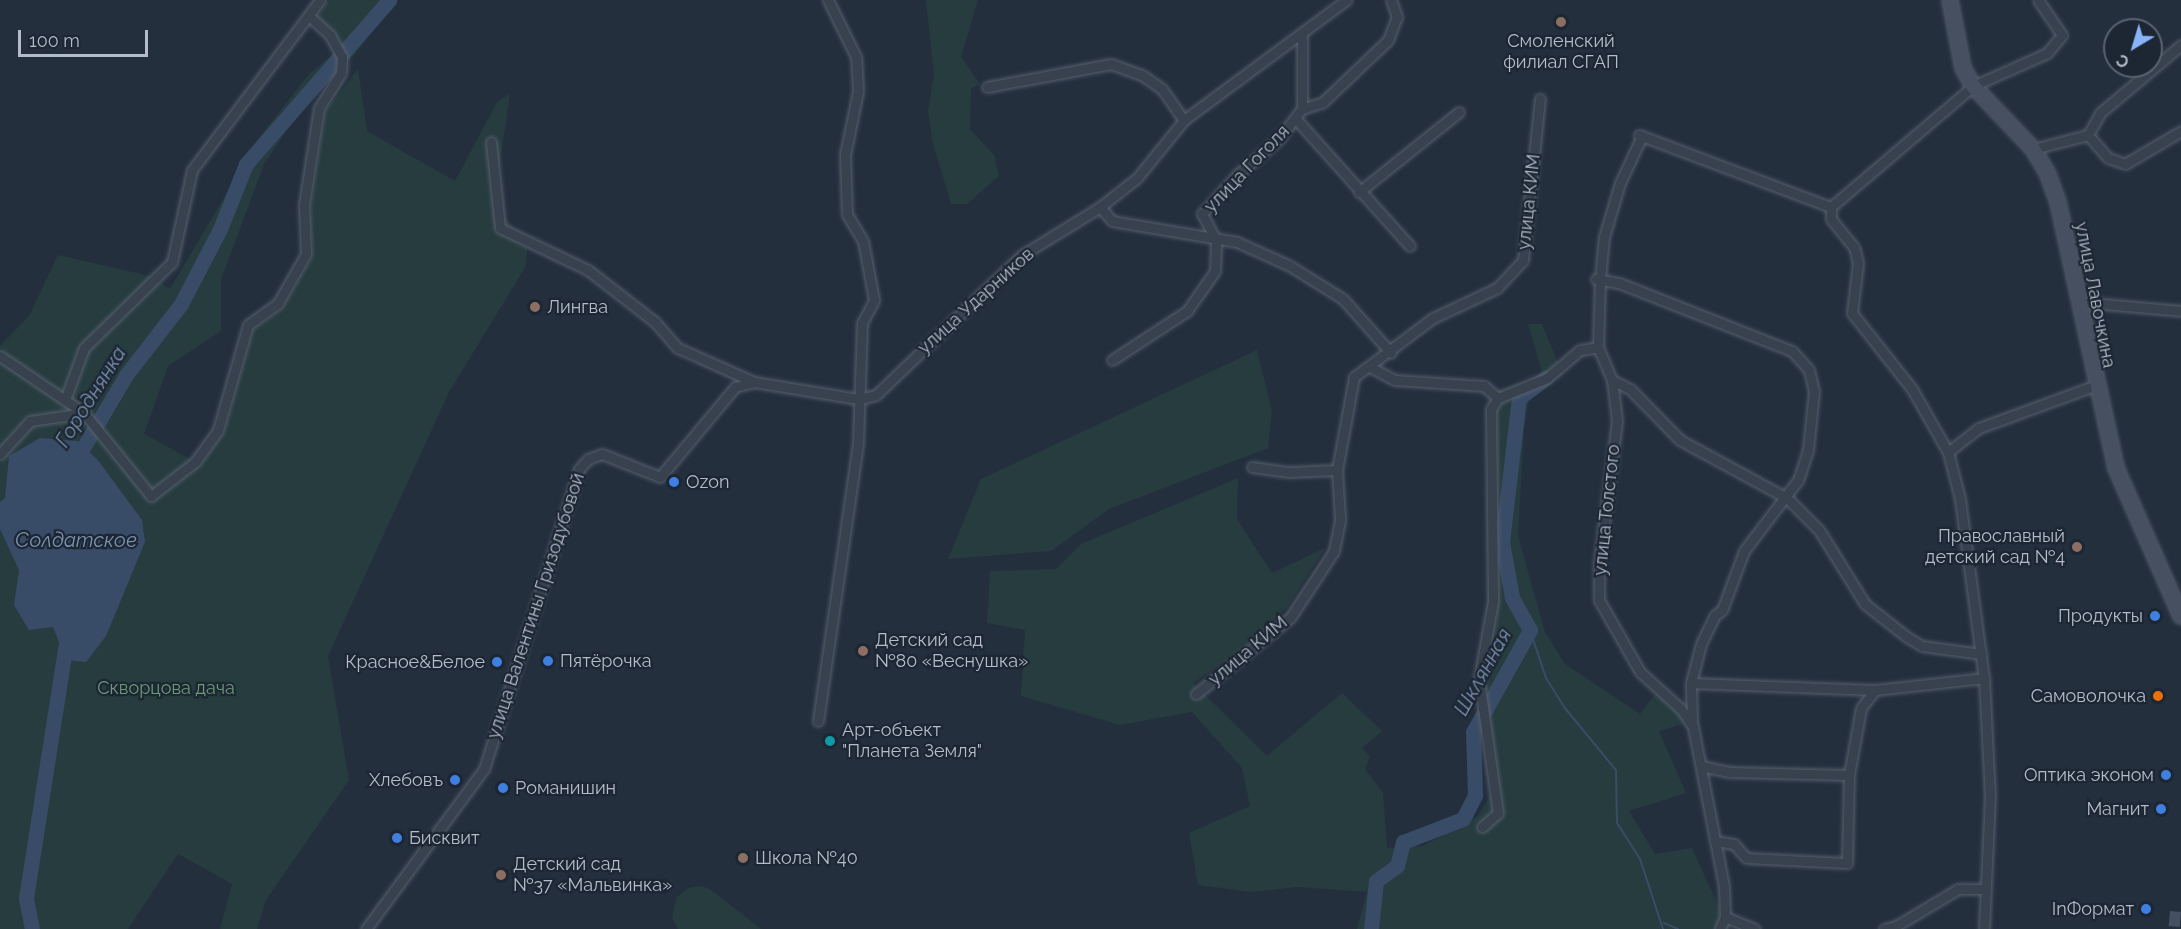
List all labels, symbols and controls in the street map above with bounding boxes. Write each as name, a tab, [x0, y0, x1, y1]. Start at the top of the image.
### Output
marker: Смоленский филиал СГАП	[1554, 15, 1568, 29]
scale bar	[21, 18, 152, 56]
north arrow	[2103, 18, 2163, 78]
text: 100 m	[29, 30, 80, 51]
place label: Смоленский филиал СГАП	[1503, 31, 1619, 74]
text: С	[2113, 50, 2133, 72]
street label: улица Гоголя	[1200, 121, 1294, 217]
street label: улица КИМ	[1513, 153, 1545, 251]
street label: улица Лавочкина	[2070, 220, 2120, 370]
street label: улица Ударников	[914, 243, 1038, 359]
place label: Лингва	[547, 296, 608, 318]
marker: Лингва	[528, 300, 542, 314]
water label: Городнянка	[51, 342, 131, 452]
street label: улица Толстого	[1589, 443, 1625, 577]
street label: улица Валентины Гризодубовой	[483, 470, 589, 742]
place label: Ozon	[686, 471, 729, 493]
marker: Ozon	[667, 475, 681, 489]
place label: Православный детский сад №4	[1925, 526, 2065, 568]
water label: Солдатское	[15, 528, 137, 552]
marker: Православный детский сад №4	[2070, 540, 2084, 554]
place label: Продукты	[2058, 605, 2143, 627]
marker: Продукты	[2148, 609, 2162, 623]
street label: улица КИМ	[1204, 612, 1292, 690]
water label: Шклянная	[1449, 624, 1517, 720]
place label: Детский сад №80 «Веснушка»	[875, 630, 1028, 672]
marker: Детский сад №80 «Веснушка»	[856, 644, 870, 658]
place label: Пятёрочка	[560, 650, 652, 672]
place label: Красное&Белое	[345, 651, 485, 673]
marker: Пятёрочка	[541, 654, 555, 668]
marker: Красное&Белое	[490, 655, 504, 669]
park label: Скворцова дача	[97, 677, 235, 699]
place label: Самоволочка	[2031, 685, 2146, 707]
marker: Самоволочка	[2151, 689, 2165, 703]
place label: Арт-объект "Планета Земля"	[842, 720, 982, 762]
marker: Арт-объект "Планета Земля"	[823, 734, 837, 748]
place label: Оптика эконом	[2024, 764, 2154, 786]
marker: Оптика эконом	[2159, 768, 2173, 782]
place label: Хлебовъ	[369, 769, 443, 791]
marker: Хлебовъ	[448, 773, 462, 787]
place label: Романишин	[515, 777, 616, 799]
marker: Романишин	[496, 781, 510, 795]
place label: Магнит	[2086, 798, 2149, 820]
marker: Магнит	[2154, 802, 2168, 816]
place label: Бисквит	[409, 827, 480, 849]
marker: Бисквит	[390, 831, 404, 845]
place label: Школа №40	[755, 847, 858, 869]
marker: Школа №40	[736, 851, 750, 865]
place label: Детский сад №37 «Мальвинка»	[513, 854, 672, 896]
marker: Детский сад №37 «Мальвинка»	[494, 868, 508, 882]
place label: InФормат	[2052, 898, 2134, 920]
marker: InФормат	[2139, 902, 2153, 916]

